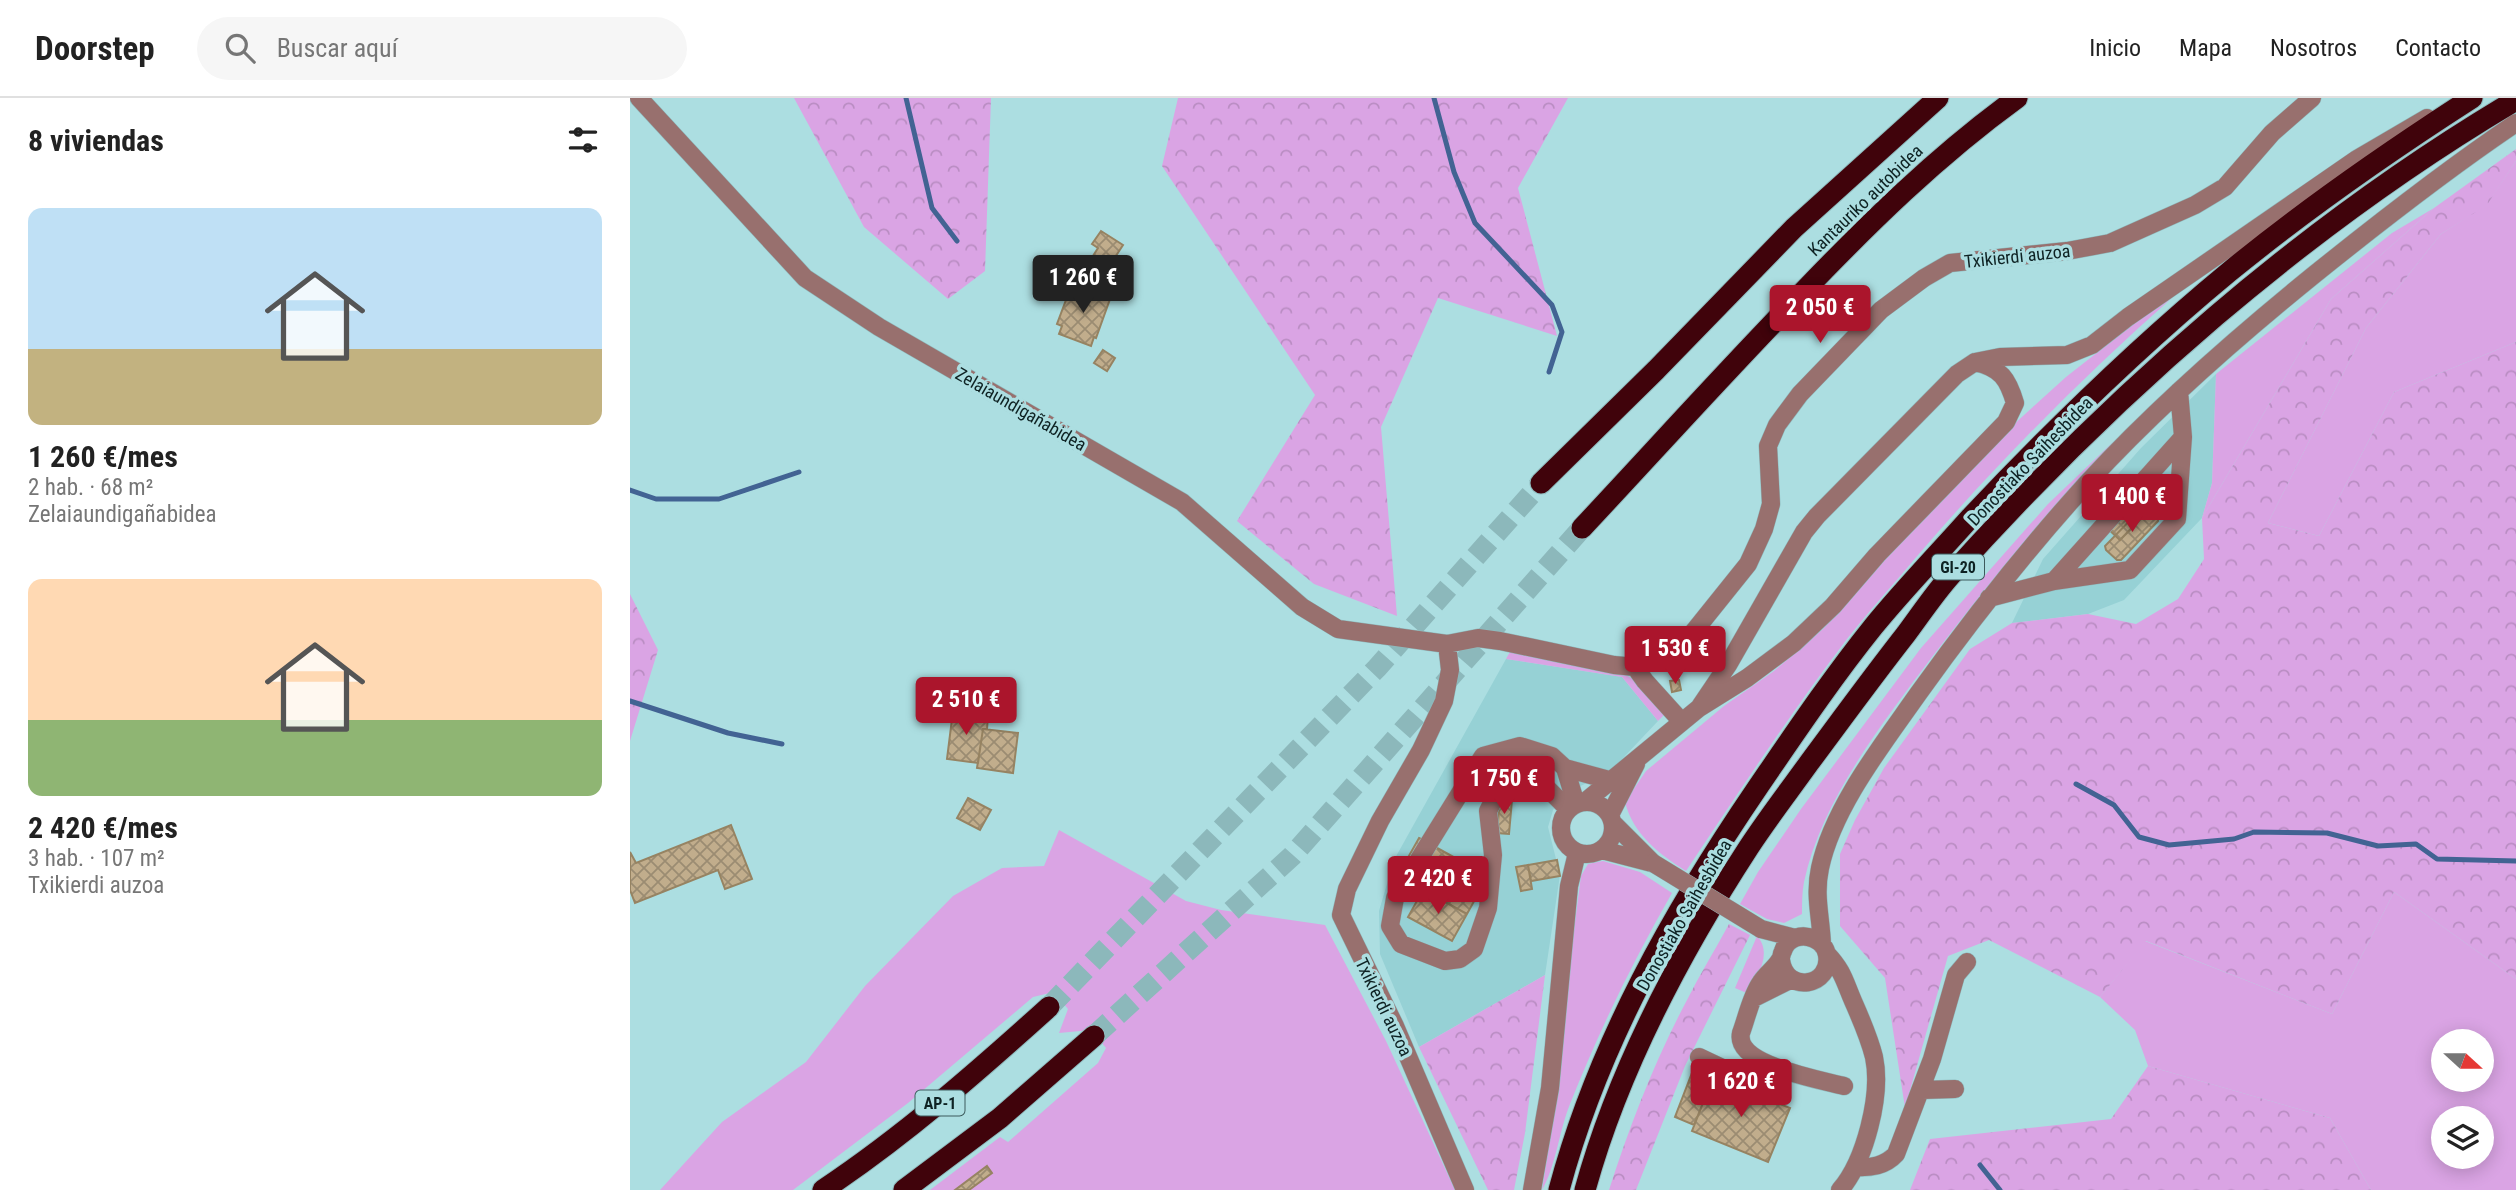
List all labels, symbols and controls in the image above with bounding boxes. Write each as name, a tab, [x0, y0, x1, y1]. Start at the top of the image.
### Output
search box	[197, 17, 687, 80]
text: Doorstep	[35, 29, 155, 68]
icon: search	[221, 29, 259, 67]
text: Buscar aquí	[277, 33, 398, 63]
text: Inicio	[2089, 34, 2141, 62]
text: Mapa	[2179, 34, 2232, 62]
text: Nosotros	[2270, 34, 2357, 62]
text: Contacto	[2395, 34, 2481, 62]
icon: filters	[564, 121, 602, 159]
text: 8 viviendas	[28, 123, 164, 158]
street label: Kantauriko autobidea	[1803, 140, 1927, 260]
street label: Txikierdi auzoa	[1963, 240, 2071, 272]
icon: home	[252, 253, 378, 379]
pin: 1 260 €	[1018, 256, 1148, 315]
text: 1 260 €	[1049, 264, 1117, 291]
pin: 2 050 €	[1755, 286, 1885, 345]
text: 2 050 €	[1786, 294, 1854, 321]
street label: Zelaiaundigañabidea	[952, 363, 1090, 455]
street label: Donostiako Saihesbidea	[1963, 392, 2097, 530]
text: 1 260 €/mes	[28, 439, 178, 474]
text: 2 hab. · 68 m²	[28, 474, 153, 501]
pin: 1 400 €	[2067, 474, 2197, 534]
text: 1 400 €	[2098, 483, 2166, 510]
text: Zelaiaundigañabidea	[28, 501, 216, 528]
road number: GI-20	[1932, 554, 1984, 580]
icon: home	[252, 624, 378, 750]
pin: 1 530 €	[1610, 626, 1740, 686]
text: 1 530 €	[1641, 635, 1709, 662]
pin: 2 510 €	[901, 678, 1031, 737]
text: 2 510 €	[932, 686, 1000, 713]
pin: 1 750 €	[1439, 756, 1569, 816]
text: 1 750 €	[1470, 765, 1538, 792]
text: 2 420 €/mes	[28, 810, 178, 845]
street label: Donostiako Saihesbidea	[1632, 836, 1736, 994]
text: 3 hab. · 107 m²	[28, 845, 165, 872]
pin: 2 420 €	[1373, 856, 1503, 916]
text: 2 420 €	[1404, 865, 1472, 892]
text: Txikierdi auzoa	[28, 872, 164, 899]
street label: Txikierdi auzoa	[1351, 954, 1417, 1060]
north arrow	[2431, 1029, 2494, 1092]
map controls	[2431, 1029, 2494, 1169]
pin: 1 620 €	[1676, 1060, 1806, 1119]
text: 1 620 €	[1707, 1068, 1775, 1095]
road number: AP-1	[916, 1091, 964, 1116]
button: layers	[2431, 1106, 2494, 1169]

